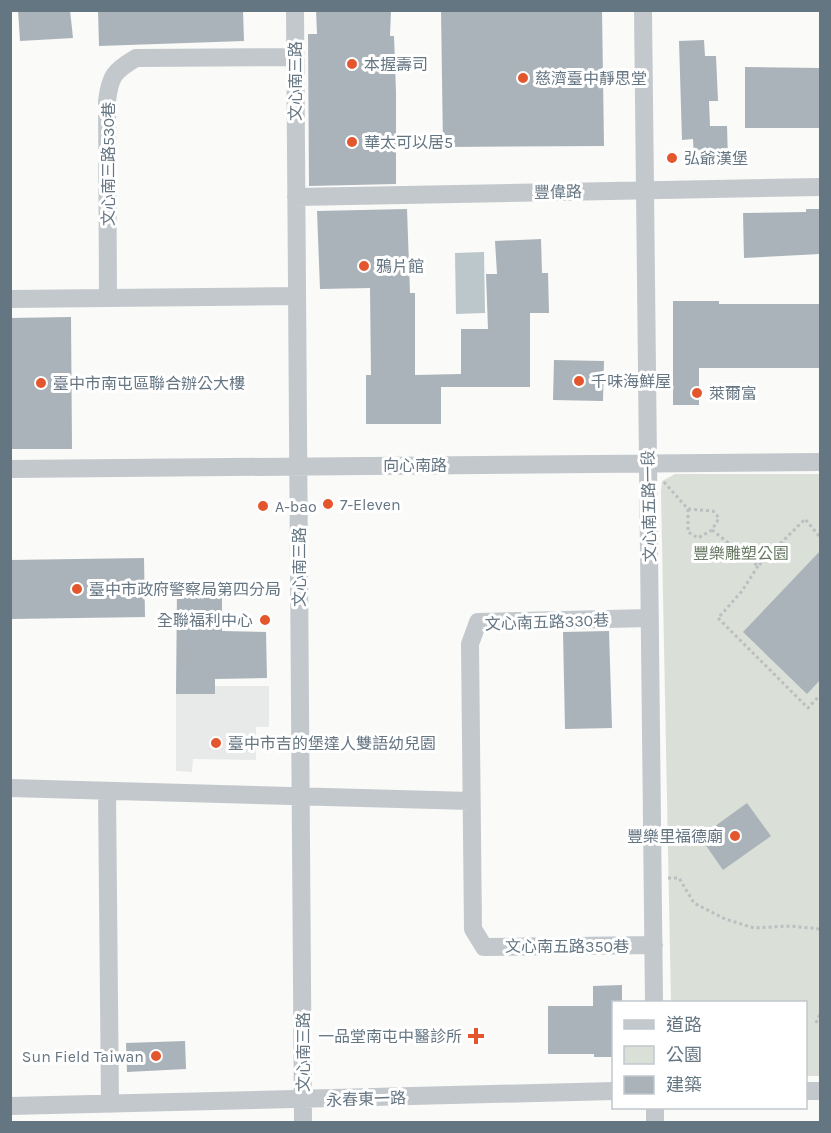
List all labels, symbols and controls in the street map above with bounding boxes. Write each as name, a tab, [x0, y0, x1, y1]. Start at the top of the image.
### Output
street label: 文心南三路	[286, 41, 305, 121]
place label: 本握壽司	[364, 55, 428, 74]
marker: 本握壽司	[345, 57, 359, 71]
place label: 慈濟臺中靜思堂	[535, 69, 647, 88]
marker: 慈濟臺中靜思堂	[516, 71, 530, 85]
street label: 文心南三路530巷	[99, 102, 118, 226]
place label: 華太可以居5	[364, 133, 453, 152]
marker: 華太可以居5	[345, 135, 359, 149]
place label: 弘爺漢堡	[684, 149, 748, 168]
marker: 弘爺漢堡	[665, 151, 679, 165]
street label: 豐偉路	[534, 182, 582, 202]
place label: 鴉片館	[376, 257, 424, 276]
marker: 鴉片館	[357, 259, 371, 273]
place label: 千味海鮮屋	[591, 372, 671, 391]
place label: 臺中市南屯區聯合辦公大樓	[53, 374, 245, 393]
marker: 千味海鮮屋	[572, 374, 586, 388]
marker: 臺中市南屯區聯合辦公大樓	[34, 376, 48, 390]
place label: 萊爾富	[709, 384, 757, 403]
marker: 萊爾富	[690, 386, 704, 400]
street label: 文心南五路一段	[639, 450, 659, 562]
street label: 向心南路	[383, 456, 447, 475]
place label: 7-Eleven	[340, 495, 401, 514]
place label: A-bao	[275, 497, 317, 516]
marker: 7-Eleven	[321, 497, 335, 511]
marker: A-bao	[256, 499, 270, 513]
street label: 文心南三路	[290, 527, 309, 607]
park label: 豐樂雕塑公園	[693, 544, 789, 563]
place label: 臺中市政府警察局第四分局	[89, 580, 281, 599]
marker: 臺中市政府警察局第四分局	[70, 582, 84, 596]
street label: 文心南五路330巷	[485, 610, 609, 634]
place label: 全聯福利中心	[157, 611, 253, 630]
marker: 全聯福利中心	[258, 613, 272, 627]
place label: 臺中市吉的堡達人雙語幼兒園	[228, 734, 436, 753]
marker: 臺中市吉的堡達人雙語幼兒園	[209, 736, 223, 750]
place label: 豐樂里福德廟	[627, 827, 723, 846]
marker: 豐樂里福德廟	[728, 829, 742, 843]
street label: 文心南五路350巷	[505, 937, 629, 956]
legend	[612, 1001, 807, 1109]
street label: 文心南三路	[294, 1012, 313, 1092]
text: 道路	[666, 1014, 702, 1036]
place label: 一品堂南屯中醫診所	[318, 1027, 462, 1046]
marker: 一品堂南屯中醫診所	[467, 1027, 485, 1045]
text: 公園	[666, 1044, 702, 1066]
place label: Sun Field Taiwan	[22, 1047, 144, 1066]
marker: Sun Field Taiwan	[149, 1049, 163, 1063]
text: 建築	[666, 1074, 702, 1096]
street label: 永春東一路	[326, 1088, 406, 1110]

